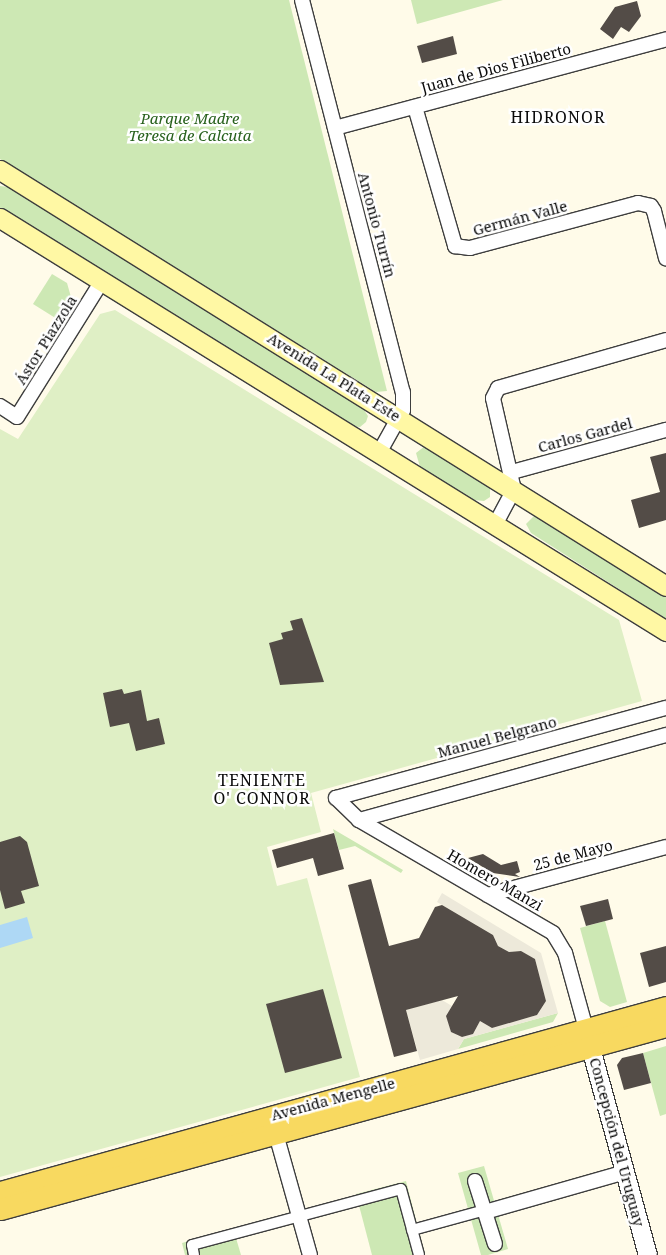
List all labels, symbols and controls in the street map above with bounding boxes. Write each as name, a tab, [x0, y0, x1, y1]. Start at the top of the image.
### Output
street label: Juan de Dios Filiberto	[419, 39, 573, 97]
district label: HIDRONOR	[510, 107, 606, 127]
park label: Parque Madre Teresa de Calcuta	[129, 109, 251, 144]
street label: Antonio Turrín	[354, 170, 400, 280]
street label: Germán Valle	[471, 197, 569, 239]
street label: Ástor Piazzola	[11, 292, 81, 388]
street label: Avenida La Plata Este	[264, 329, 404, 425]
street label: Carlos Gardel	[536, 414, 634, 456]
street label: Manuel Belgrano	[436, 712, 558, 762]
district label: TENIENTE O' CONNOR	[212, 770, 312, 808]
street label: 25 de Mayo	[531, 836, 615, 874]
street label: Homero Manzi	[444, 845, 546, 915]
street label: Concepción del Uruguay	[586, 1056, 648, 1228]
street label: Avenida Mengelle	[269, 1074, 397, 1124]

